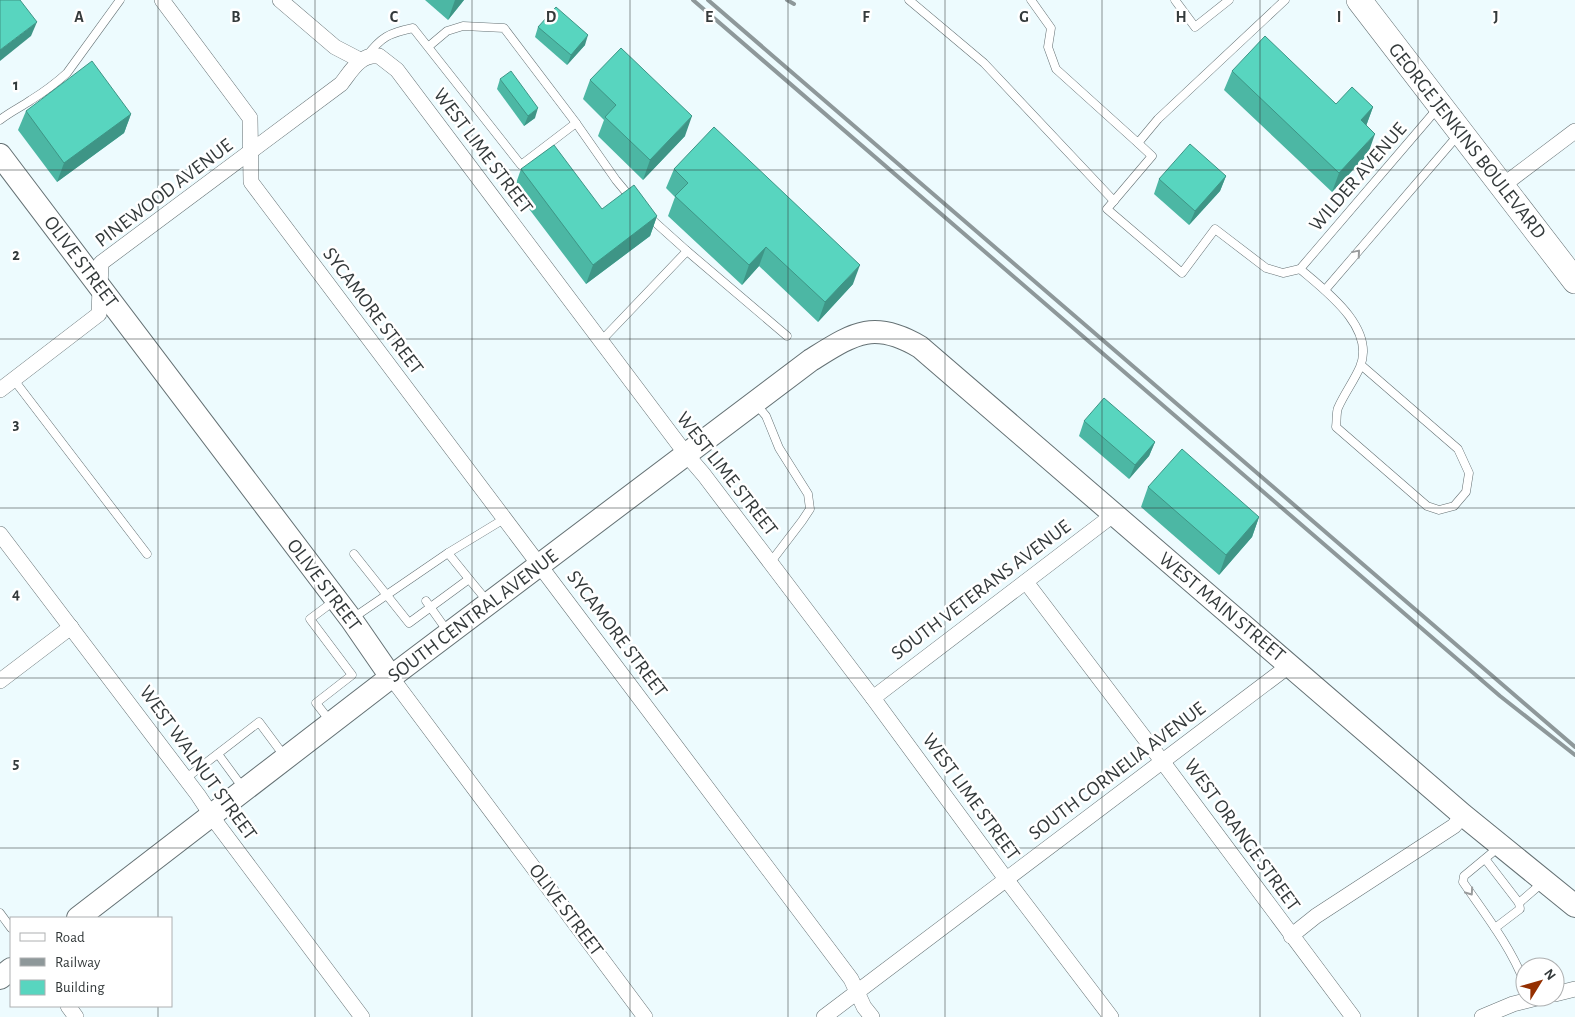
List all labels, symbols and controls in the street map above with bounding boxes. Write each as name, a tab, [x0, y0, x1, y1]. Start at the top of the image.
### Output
text: A	[74, 9, 84, 25]
text: B	[231, 9, 241, 25]
text: C	[390, 9, 399, 25]
text: D	[546, 9, 557, 25]
text: E	[705, 9, 713, 25]
text: F	[862, 9, 870, 25]
text: G	[1019, 9, 1029, 25]
text: H	[1175, 9, 1187, 25]
text: I	[1337, 9, 1341, 25]
text: J	[1493, 9, 1499, 25]
street label: GEORGE JENKINS BOULEVARD	[1384, 39, 1550, 243]
text: 1	[13, 77, 19, 93]
street label: WEST LIME STREET	[430, 85, 537, 218]
street label: WILDER AVENUE	[1306, 119, 1411, 235]
street label: PINEWOOD AVENUE	[92, 135, 237, 251]
street label: OLIVE STREET	[40, 212, 122, 312]
street label: SYCAMORE STREET	[319, 244, 427, 378]
text: 2	[12, 247, 20, 263]
one-way arrow	[1351, 250, 1360, 259]
street label: WEST LIME STREET	[673, 408, 782, 540]
text: 3	[13, 416, 20, 432]
street label: SOUTH VETERANS AVENUE	[888, 516, 1075, 664]
street label: OLIVE STREET	[283, 535, 365, 635]
street label: SOUTH CENTRAL AVENUE	[384, 546, 562, 686]
street label: WEST MAIN STREET	[1155, 548, 1289, 666]
street label: SYCAMORE STREET	[563, 567, 671, 701]
text: 4	[12, 586, 20, 602]
street label: WEST WALNUT STREET	[135, 682, 261, 844]
street label: SOUTH CORNELIA AVENUE	[1025, 698, 1209, 844]
street label: WEST LIME STREET	[918, 730, 1024, 864]
text: 5	[13, 755, 20, 771]
street label: WEST ORANGE STREET	[1180, 755, 1304, 915]
street label: OLIVE STREET	[525, 860, 607, 960]
one-way arrow	[1464, 886, 1473, 896]
legend	[10, 917, 172, 1007]
text: Road	[55, 930, 85, 945]
text: Railway	[55, 955, 101, 970]
north arrow	[1515, 957, 1565, 1007]
text: N	[1541, 967, 1558, 983]
text: Building	[55, 980, 105, 995]

